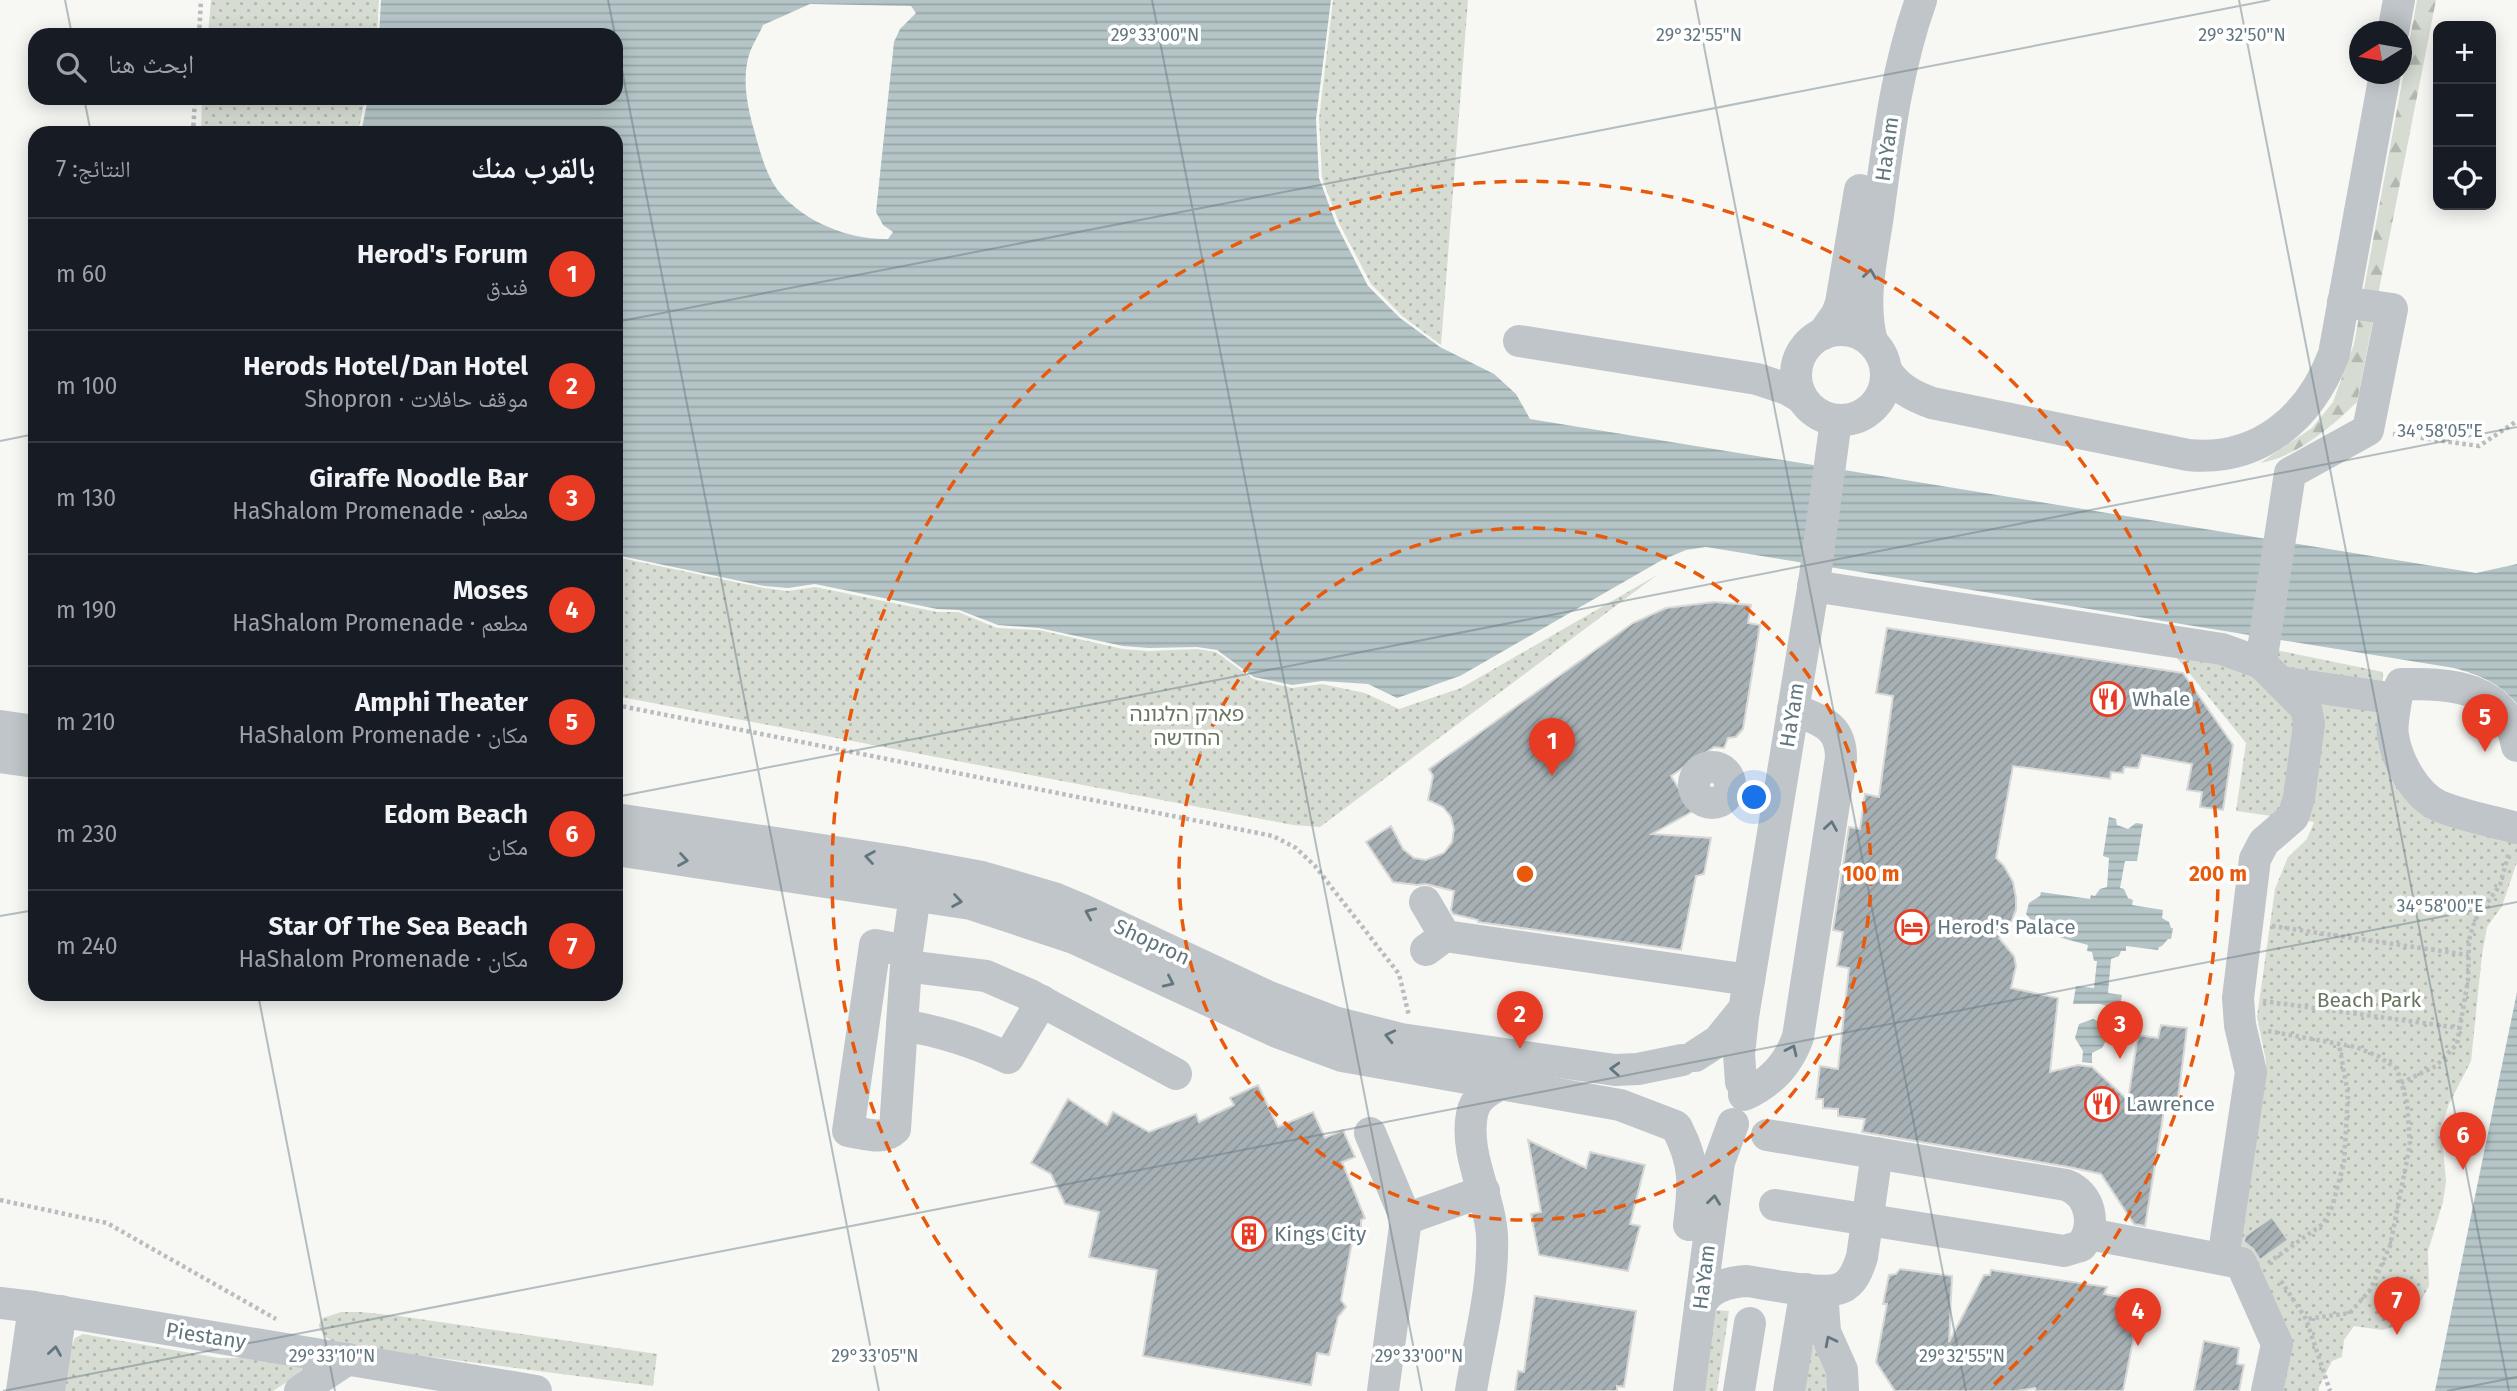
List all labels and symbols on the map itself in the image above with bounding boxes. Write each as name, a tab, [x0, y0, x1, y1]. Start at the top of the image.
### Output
north arrow	[2349, 21, 2412, 84]
text: 29°33'00"N	[1111, 24, 1199, 46]
text: 29°32'55"N	[1656, 24, 1742, 46]
text: 29°32'50"N	[2198, 24, 2286, 46]
street label: HaYam	[1870, 115, 1904, 183]
one-way arrow	[1862, 269, 1877, 280]
text: 34°58'05"E	[2397, 420, 2483, 442]
restaurant icon: Whale	[2089, 680, 2127, 718]
street label: HaYam	[1774, 681, 1810, 749]
place label: Whale	[2132, 686, 2190, 712]
pin: 5	[2462, 694, 2508, 752]
park label: פארק הלגונה החדשה	[1130, 701, 1244, 751]
pin: 1	[1529, 718, 1575, 776]
your location	[1737, 780, 1771, 814]
one-way arrow	[1823, 820, 1838, 832]
one-way arrow	[864, 850, 876, 865]
one-way arrow	[678, 852, 689, 867]
text: 100 m	[1842, 861, 1900, 887]
text: 200 m	[2189, 861, 2247, 887]
centre of rings	[1513, 862, 1537, 886]
one-way arrow	[951, 893, 963, 908]
text: 34°58'00"E	[2396, 895, 2484, 917]
one-way arrow	[1085, 907, 1097, 921]
hotel icon: Herod's Palace	[1893, 908, 1931, 946]
street label: Shopron	[1110, 913, 1194, 971]
place label: Herod's Palace	[1937, 914, 2076, 940]
one-way arrow	[1162, 974, 1174, 988]
park label: Beach Park	[2317, 987, 2422, 1013]
pin: 2	[1497, 991, 1543, 1049]
pin: 3	[2097, 1001, 2143, 1059]
one-way arrow	[1384, 1030, 1396, 1045]
one-way arrow	[1784, 1045, 1798, 1057]
one-way arrow	[1609, 1062, 1620, 1077]
restaurant icon: Lawrence	[2083, 1085, 2121, 1123]
place label: Lawrence	[2126, 1091, 2215, 1117]
pin: 6	[2440, 1112, 2486, 1170]
one-way arrow	[1706, 1194, 1721, 1206]
building icon: Kings City	[1230, 1215, 1268, 1253]
place label: Kings City	[1274, 1221, 1367, 1247]
street label: HaYam	[1687, 1243, 1721, 1311]
pin: 7	[2374, 1277, 2420, 1335]
pin: 4	[2115, 1288, 2161, 1346]
street label: Piestany	[164, 1317, 249, 1355]
one-way arrow	[1825, 1336, 1839, 1349]
one-way arrow	[47, 1345, 62, 1357]
text: 29°33'10"N	[289, 1345, 375, 1367]
text: 29°33'05"N	[831, 1345, 919, 1367]
text: 29°33'00"N	[1375, 1345, 1463, 1367]
text: 29°32'55"N	[1919, 1345, 2005, 1367]

